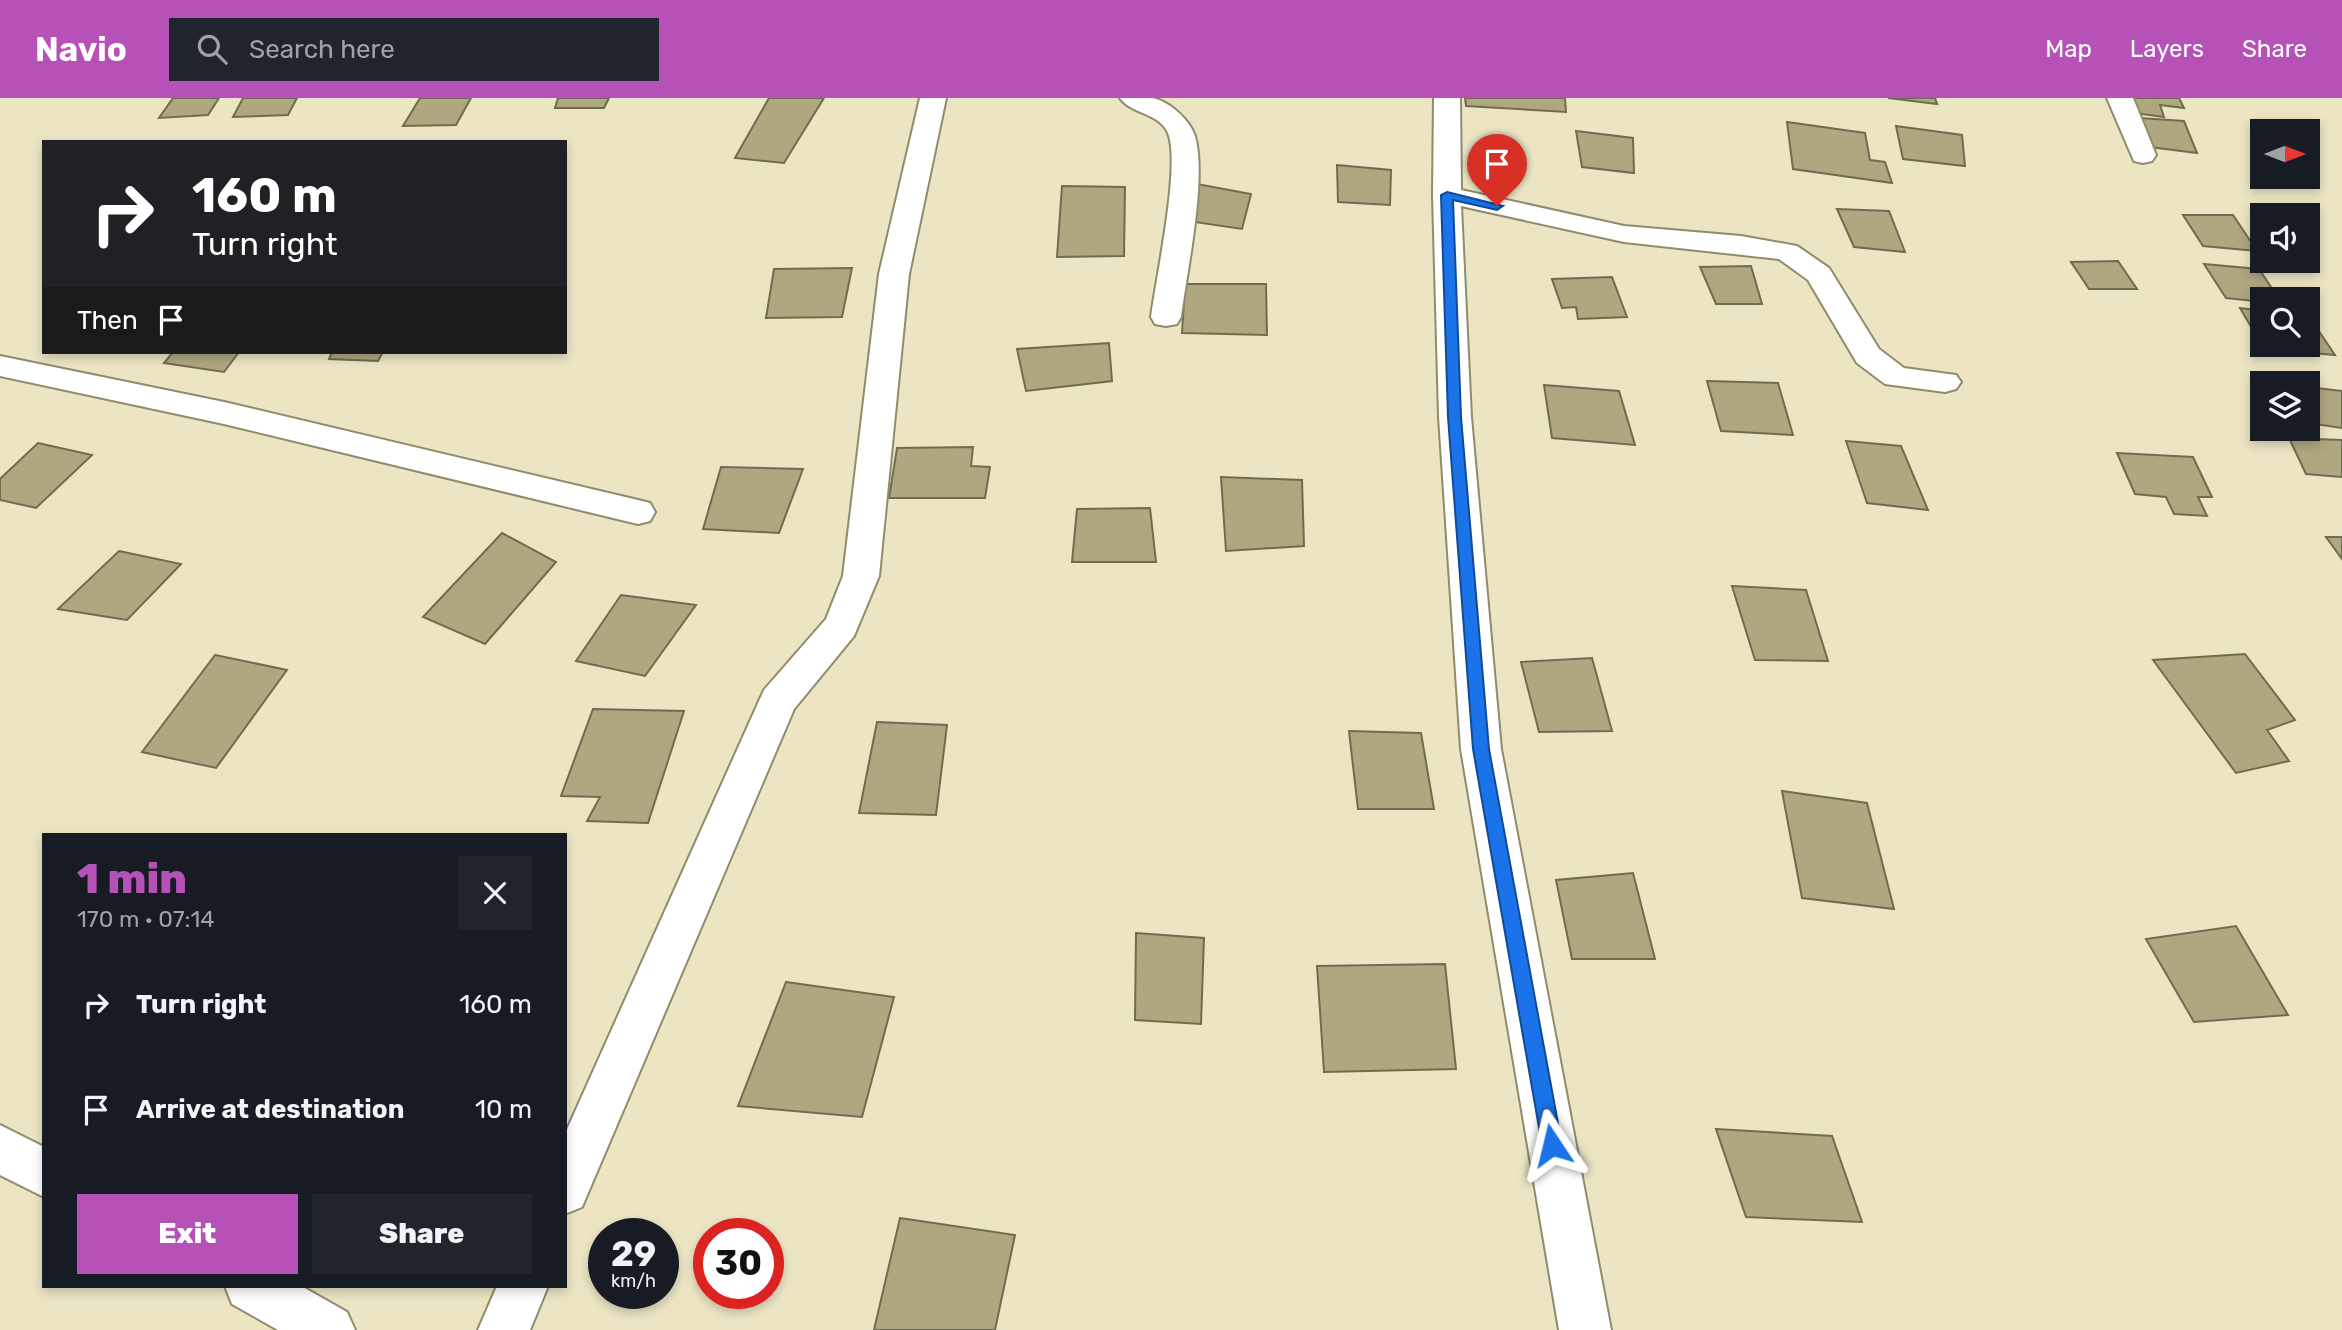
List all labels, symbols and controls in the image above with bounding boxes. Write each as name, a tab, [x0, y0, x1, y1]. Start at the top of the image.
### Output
search box	[169, 18, 659, 81]
text: Navio	[35, 30, 127, 69]
icon: search	[193, 30, 231, 68]
text: Search here	[249, 34, 395, 65]
text: Map	[2045, 35, 2092, 63]
text: Layers	[2130, 35, 2204, 63]
text: Share	[2242, 35, 2307, 63]
north arrow	[2250, 119, 2320, 189]
map controls	[2250, 119, 2320, 441]
pin	[1467, 134, 1527, 206]
icon: arrive	[1478, 145, 1516, 183]
text: 160 m	[192, 166, 337, 224]
icon: right	[77, 168, 168, 259]
button: sound	[2250, 203, 2320, 273]
text: Turn right	[192, 225, 337, 263]
button: search	[2250, 287, 2320, 357]
icon: arrive	[152, 301, 190, 339]
text: Then	[77, 305, 138, 336]
button: layers	[2250, 371, 2320, 441]
text: 1 min	[77, 854, 187, 904]
button: close	[458, 856, 532, 930]
text: 170 m · 07:14	[77, 905, 215, 933]
icon: right	[77, 986, 115, 1024]
text: Turn right	[136, 989, 266, 1020]
text: 160 m	[459, 989, 532, 1020]
icon: arrive	[77, 1091, 115, 1129]
text: Arrive at destination	[136, 1094, 404, 1125]
text: 10 m	[475, 1094, 532, 1125]
position arrow	[1515, 1108, 1589, 1182]
button: Exit	[77, 1194, 298, 1274]
button: Share	[312, 1194, 532, 1274]
speed limit sign: 30	[693, 1218, 784, 1309]
text: 29	[611, 1233, 656, 1275]
text: km/h	[611, 1270, 656, 1292]

